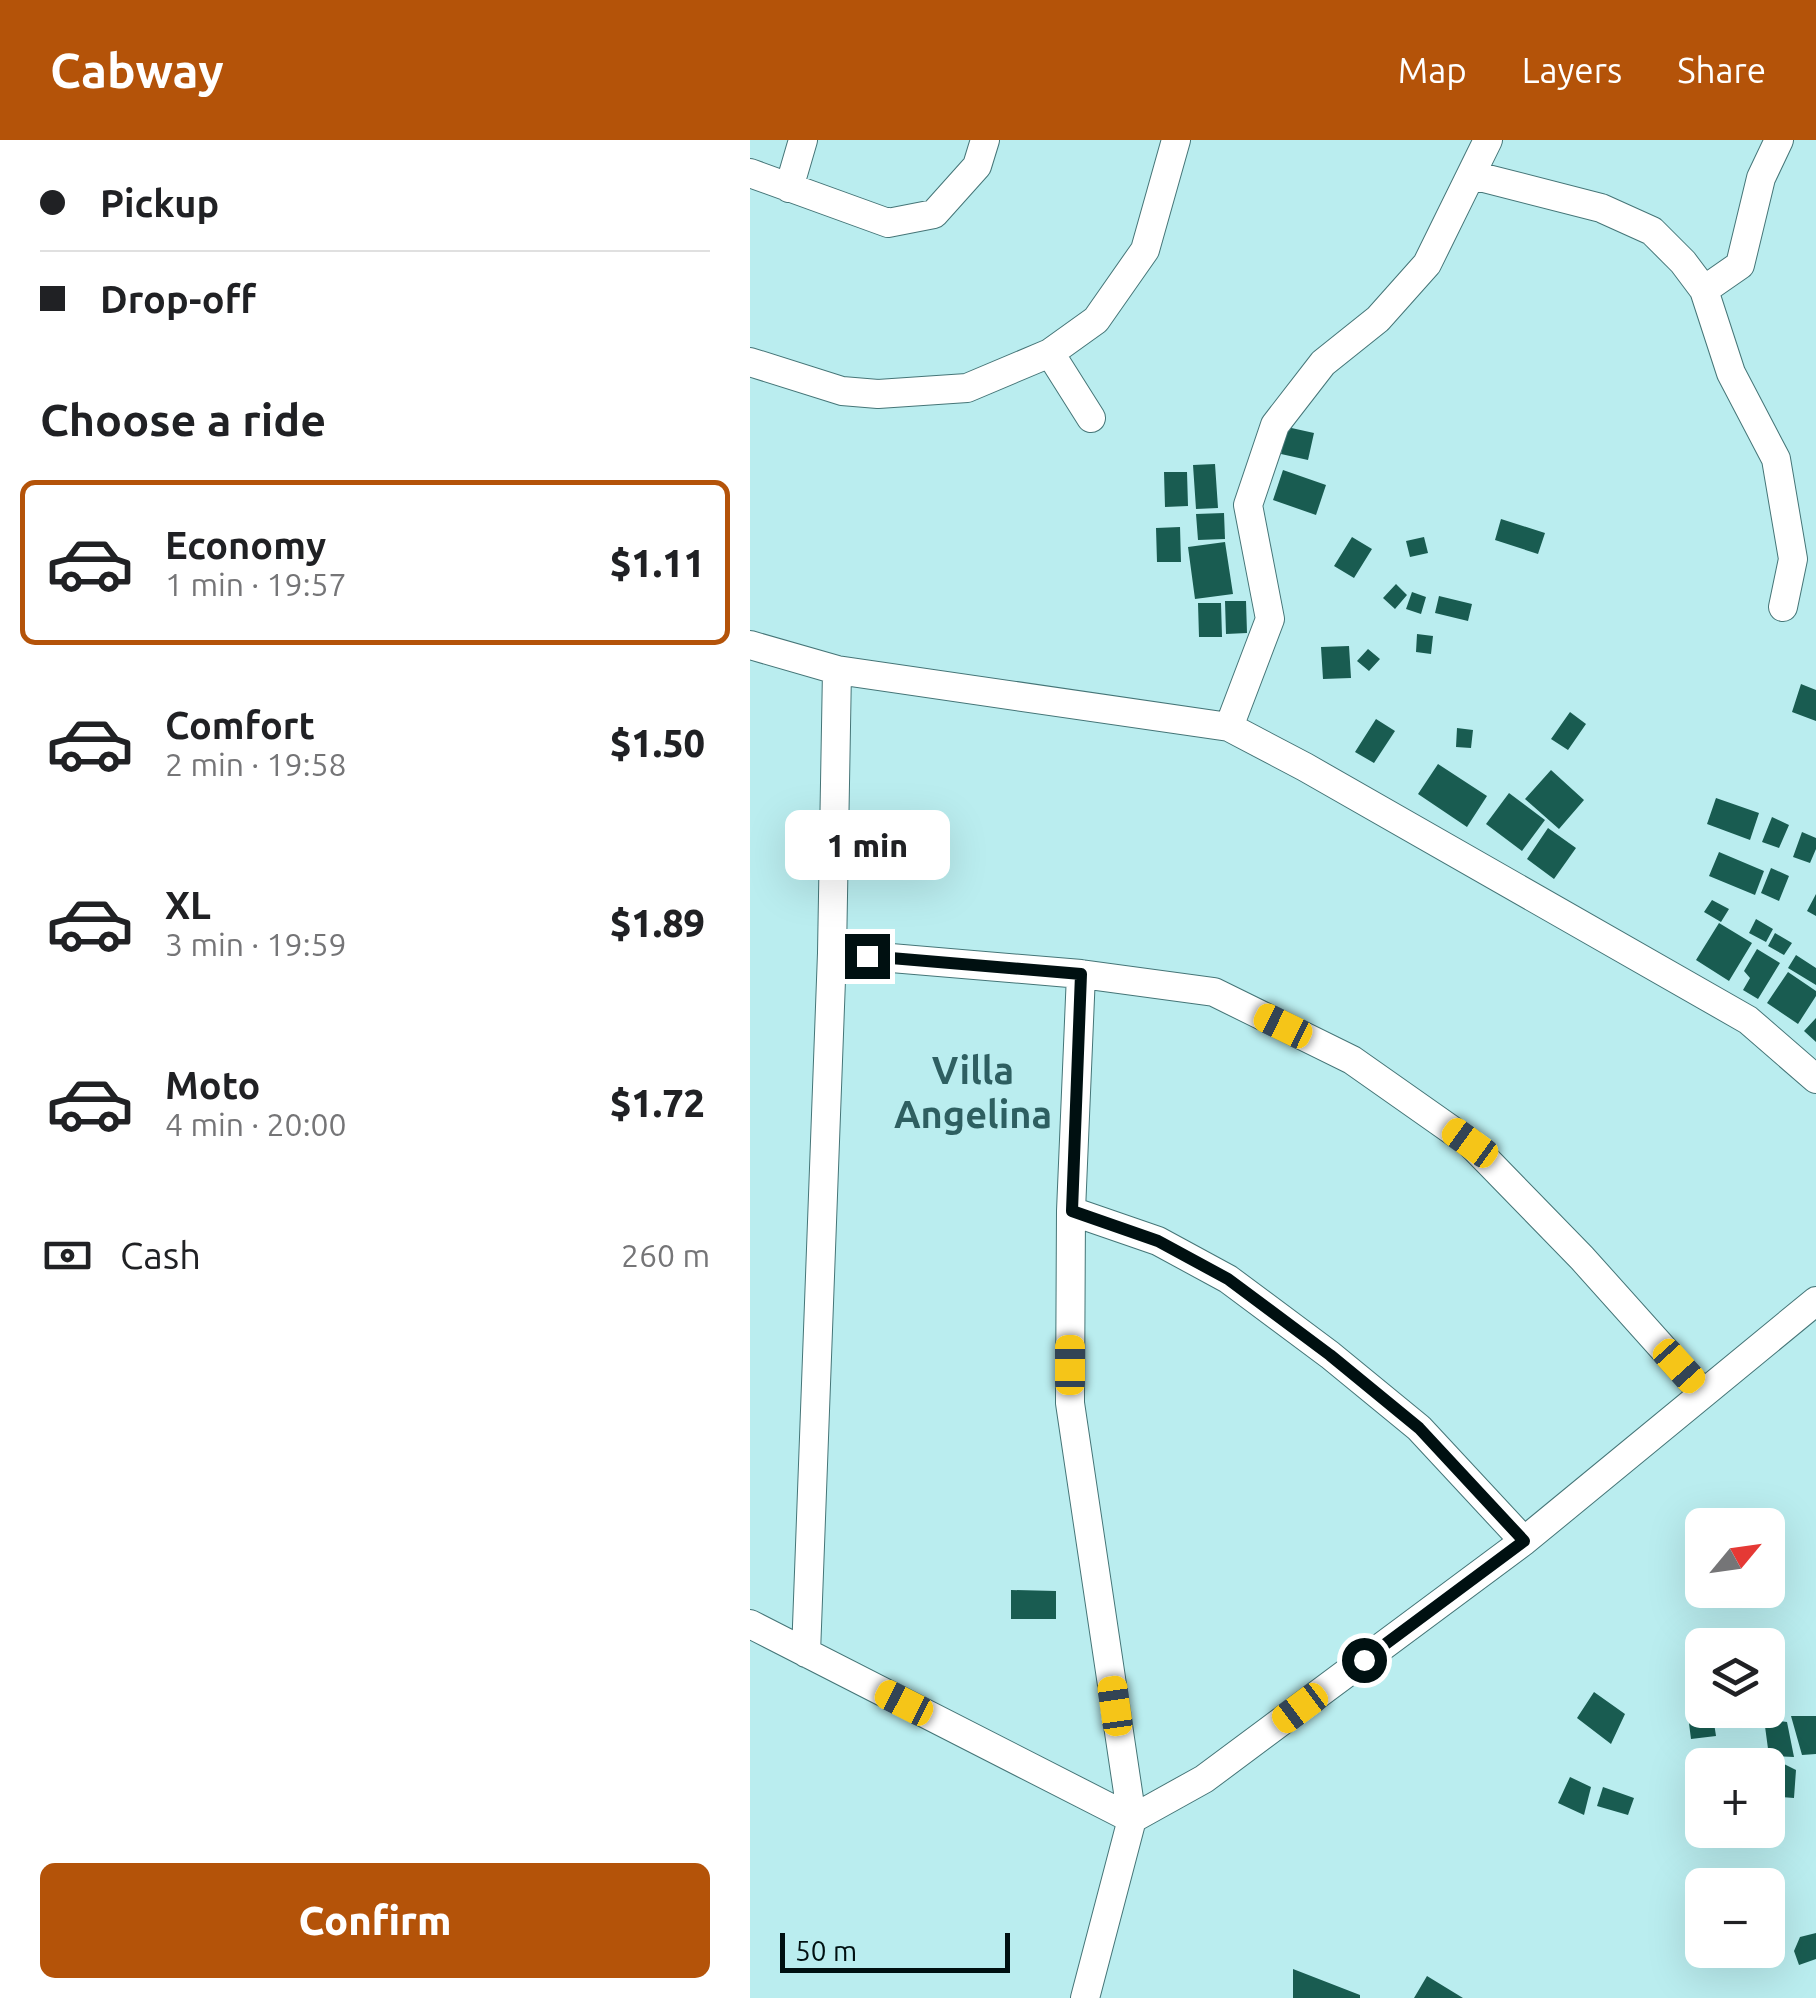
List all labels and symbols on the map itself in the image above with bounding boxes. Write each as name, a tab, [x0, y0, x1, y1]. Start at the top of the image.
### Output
callout: 1 min	[784, 811, 950, 881]
route end	[845, 934, 890, 979]
car	[1249, 999, 1317, 1053]
district label: Villa Angelina	[894, 1049, 1052, 1135]
car	[1437, 1113, 1503, 1173]
car	[1648, 1334, 1710, 1398]
car	[1055, 1335, 1085, 1395]
north arrow	[1685, 1508, 1785, 1608]
route start	[1342, 1638, 1387, 1683]
car	[1096, 1674, 1134, 1738]
car	[870, 1676, 938, 1730]
car	[1267, 1678, 1333, 1738]
scale bar	[780, 1928, 1010, 1972]

